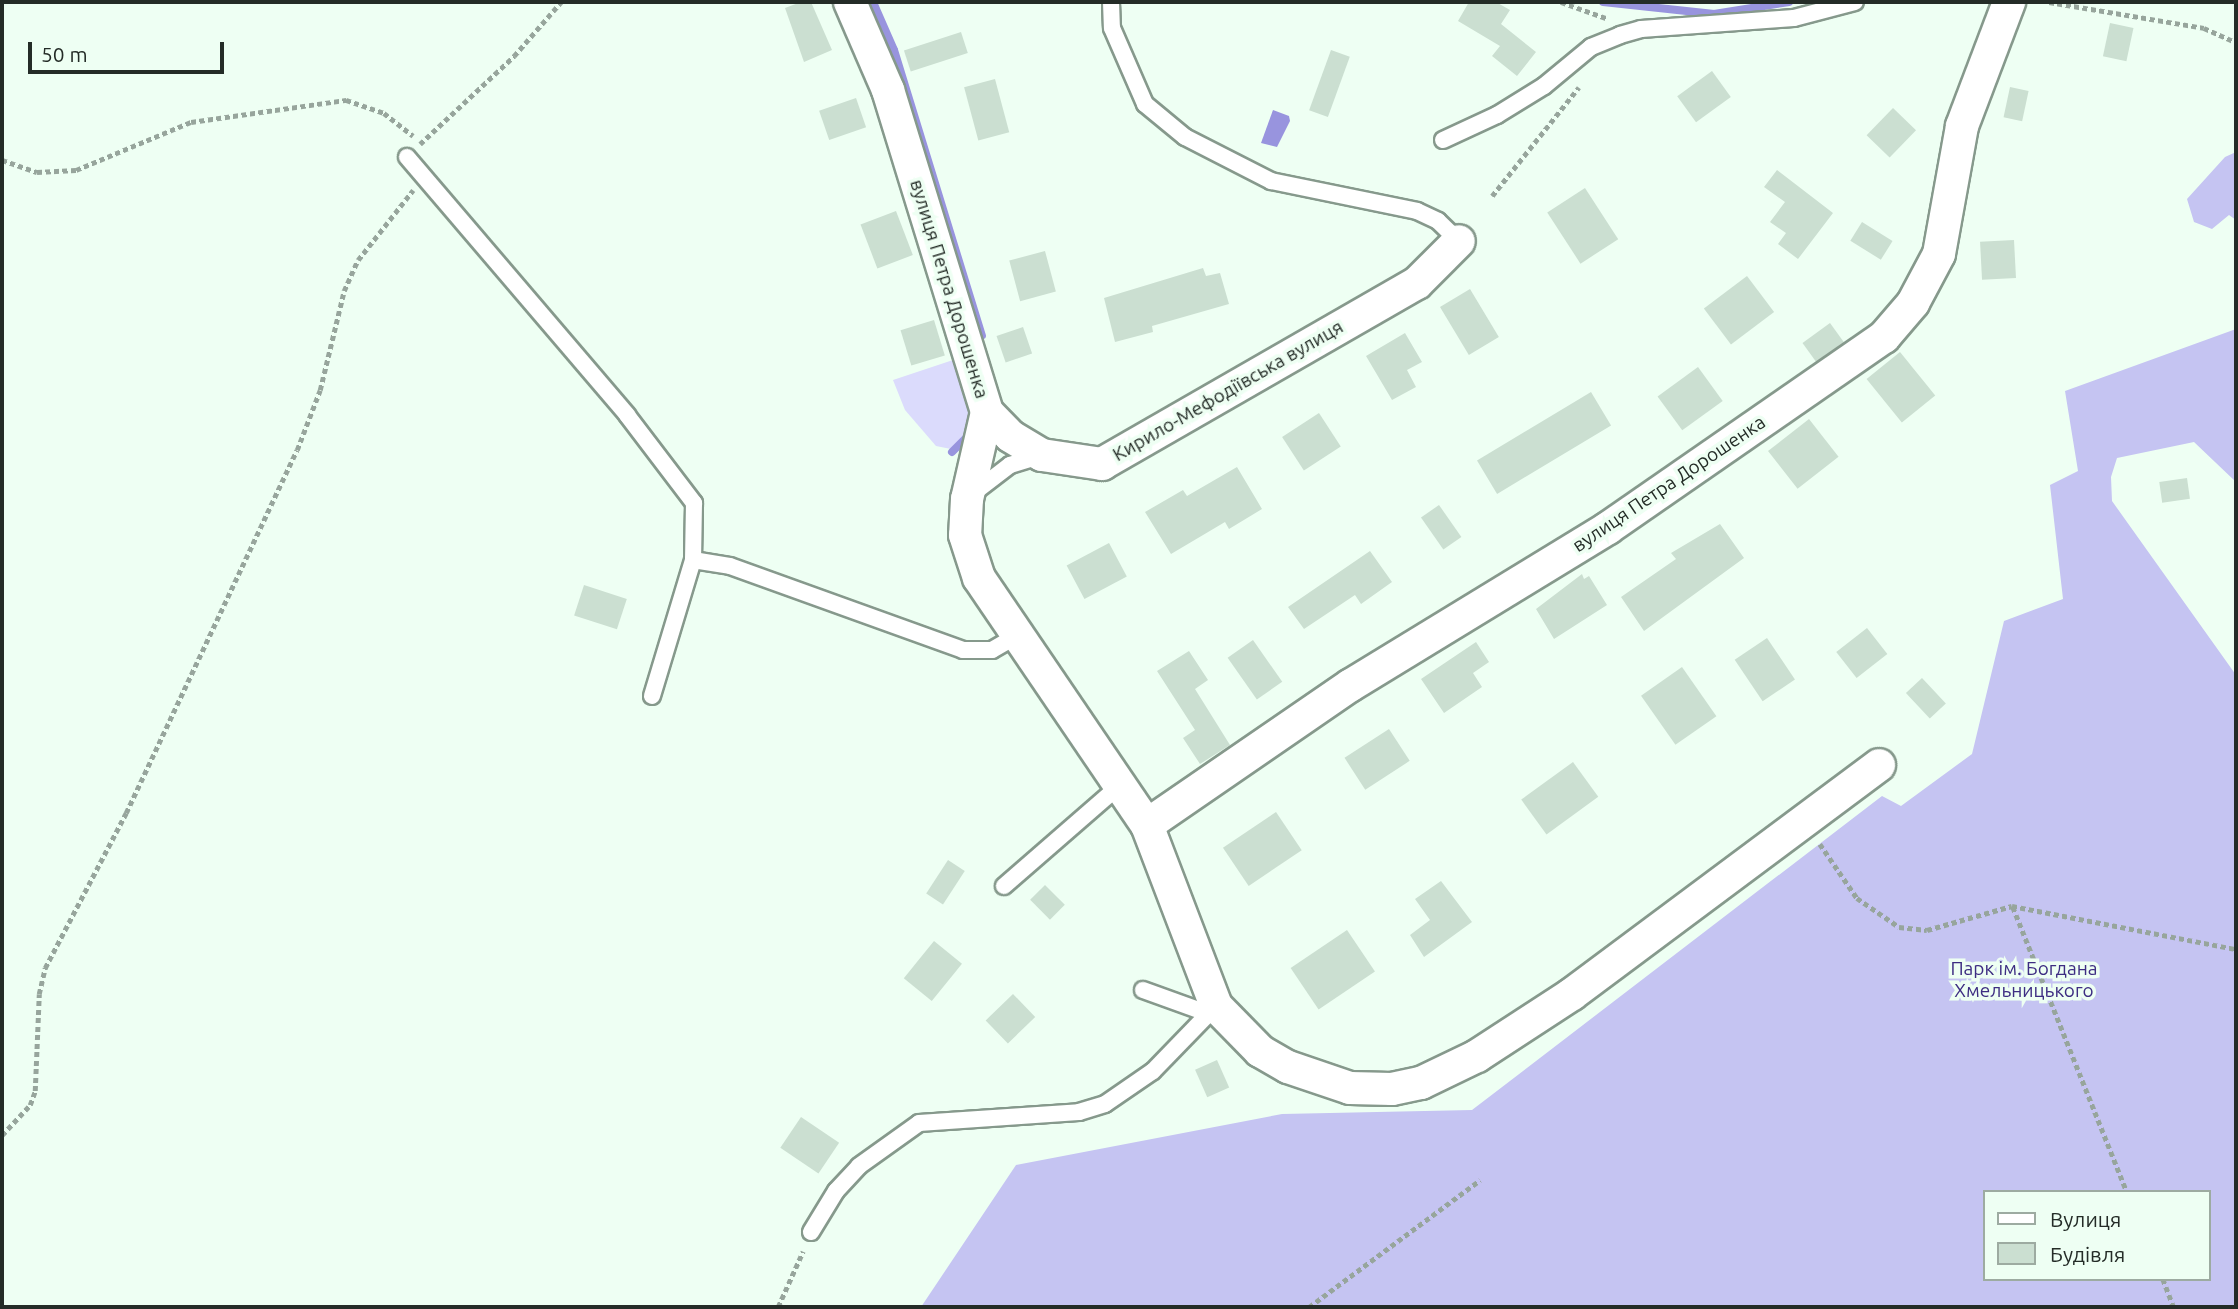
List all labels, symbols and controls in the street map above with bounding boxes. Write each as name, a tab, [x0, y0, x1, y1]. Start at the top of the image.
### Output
scale bar	[32, 28, 228, 72]
text: 50 m	[41, 42, 88, 66]
street label: вулиця Петра Дорошенка	[905, 177, 993, 401]
street label: Кирило-Мефодіївська вулиця	[1109, 316, 1347, 466]
street label: вулиця Петра Дорошенка	[1568, 411, 1770, 557]
park label: Парк ім. Богдана Хмельницького	[1950, 958, 2098, 1002]
legend	[1982, 1190, 2210, 1281]
text: Вулиця	[2050, 1207, 2121, 1231]
text: Будівля	[2050, 1242, 2125, 1266]

